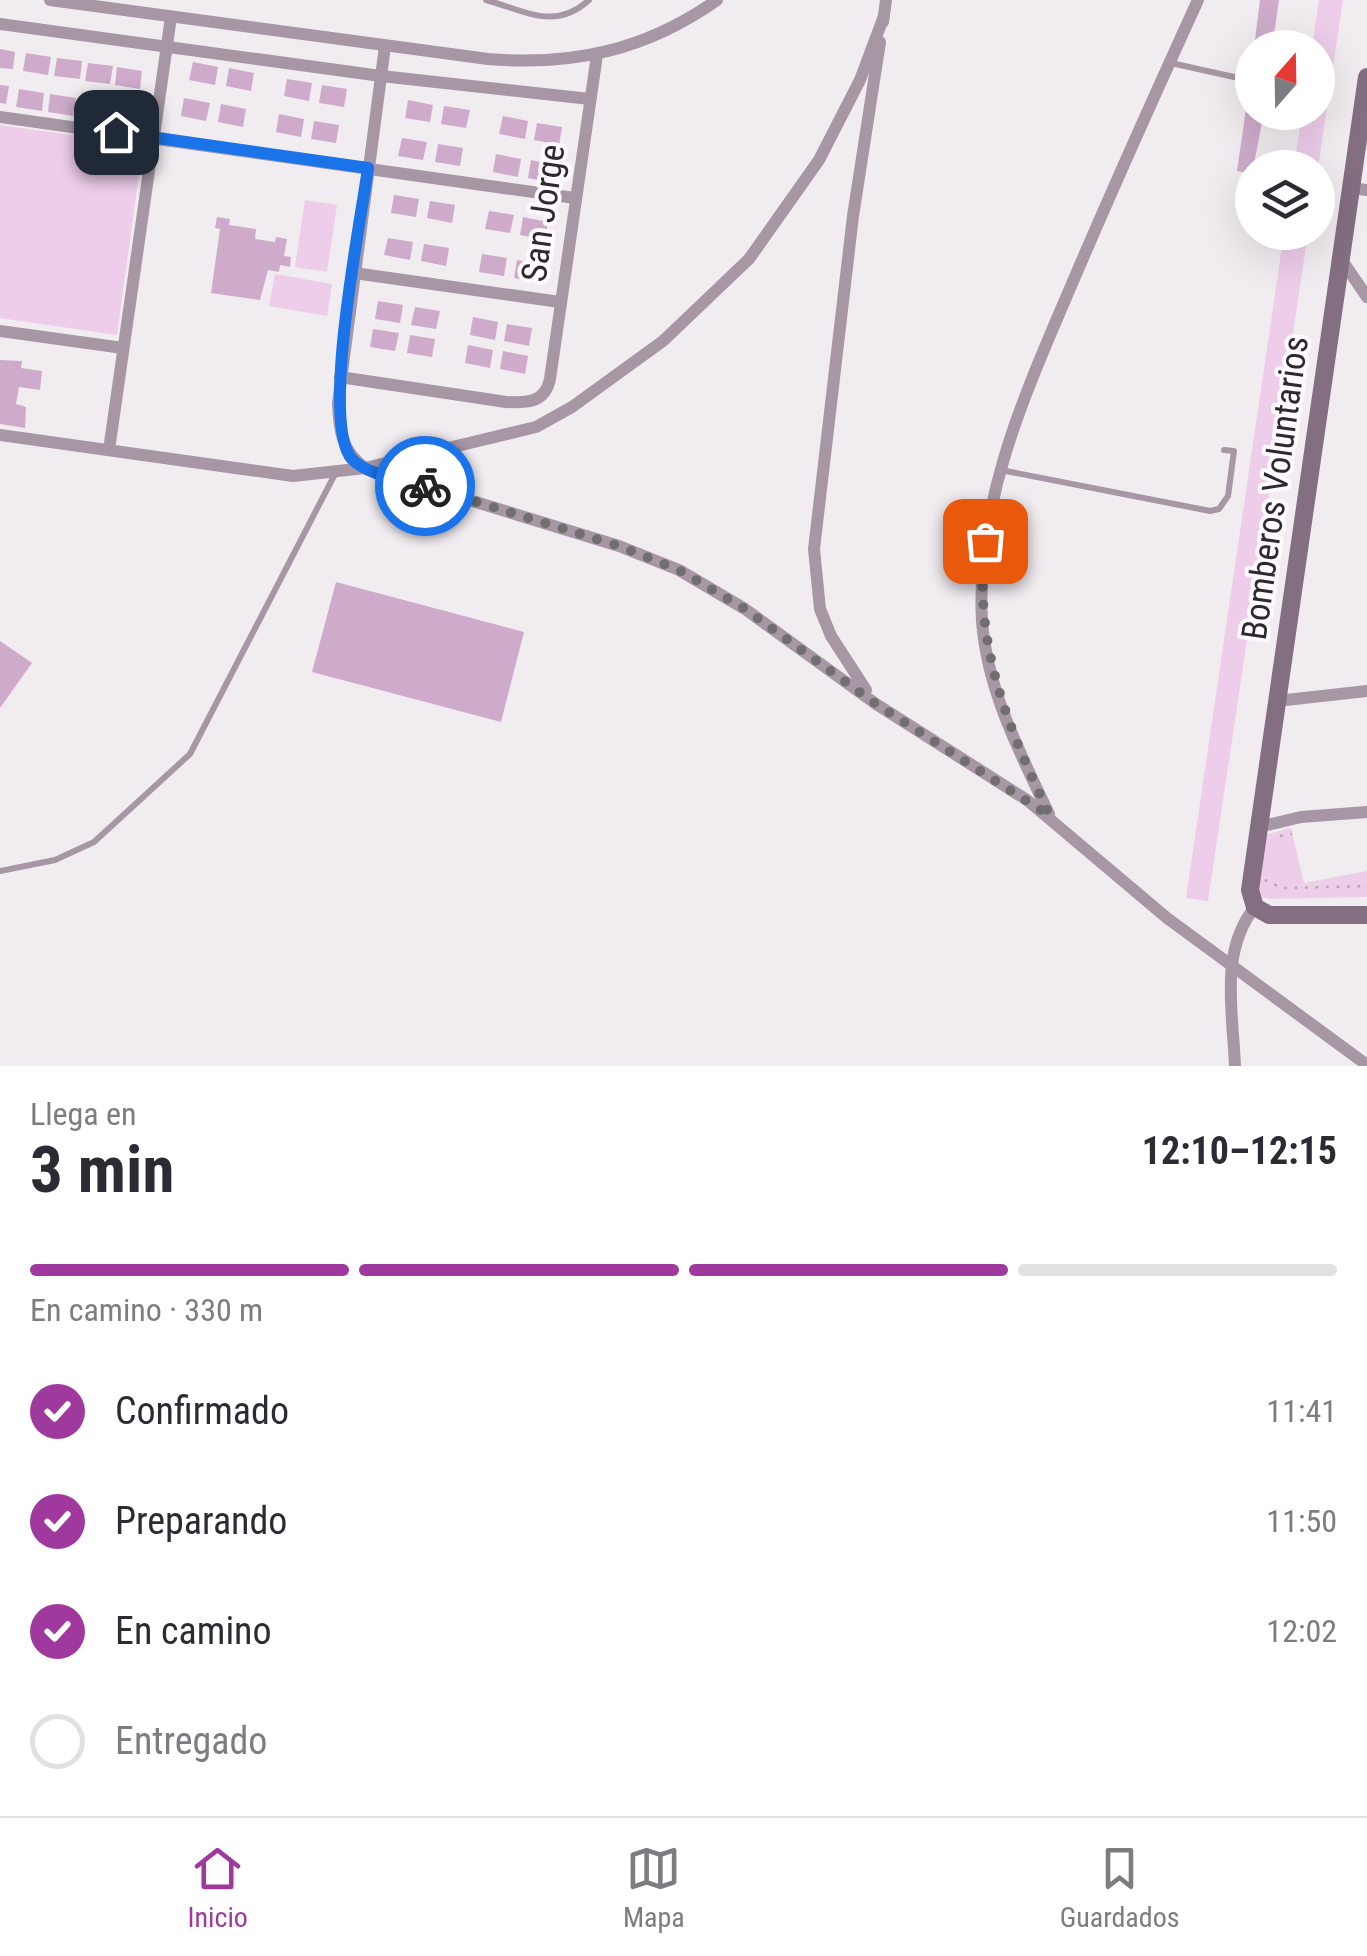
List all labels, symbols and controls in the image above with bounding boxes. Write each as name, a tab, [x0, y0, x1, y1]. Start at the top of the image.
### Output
north arrow	[1235, 30, 1335, 130]
map controls	[1235, 30, 1335, 250]
pin	[74, 90, 159, 175]
icon: home	[89, 105, 144, 160]
street label: San Jorge	[514, 142, 573, 284]
button: layers	[1235, 150, 1335, 250]
street label: Bomberos Voluntarios	[1234, 334, 1317, 643]
courier	[375, 436, 475, 536]
icon: bike	[398, 459, 453, 514]
pin	[943, 499, 1028, 584]
icon: bag	[958, 514, 1013, 569]
text: Llega en	[30, 1095, 137, 1133]
text: 12:10–12:15	[1142, 1129, 1337, 1173]
text: 3 min	[30, 1132, 174, 1208]
text: En camino · 330 m	[30, 1291, 263, 1329]
icon: check	[30, 1384, 85, 1439]
text: Confirmado	[115, 1389, 289, 1433]
text: 11:41	[1266, 1392, 1337, 1430]
icon: check	[30, 1494, 85, 1549]
text: Preparando	[115, 1499, 287, 1543]
text: 11:50	[1266, 1502, 1337, 1540]
icon: check	[30, 1604, 85, 1659]
text: En camino	[115, 1609, 272, 1653]
text: 12:02	[1266, 1612, 1337, 1650]
text: Entregado	[115, 1719, 267, 1763]
tab: Inicio	[188, 1841, 248, 1934]
tab: Mapa	[623, 1841, 685, 1934]
tab: Guardados	[1060, 1841, 1179, 1934]

